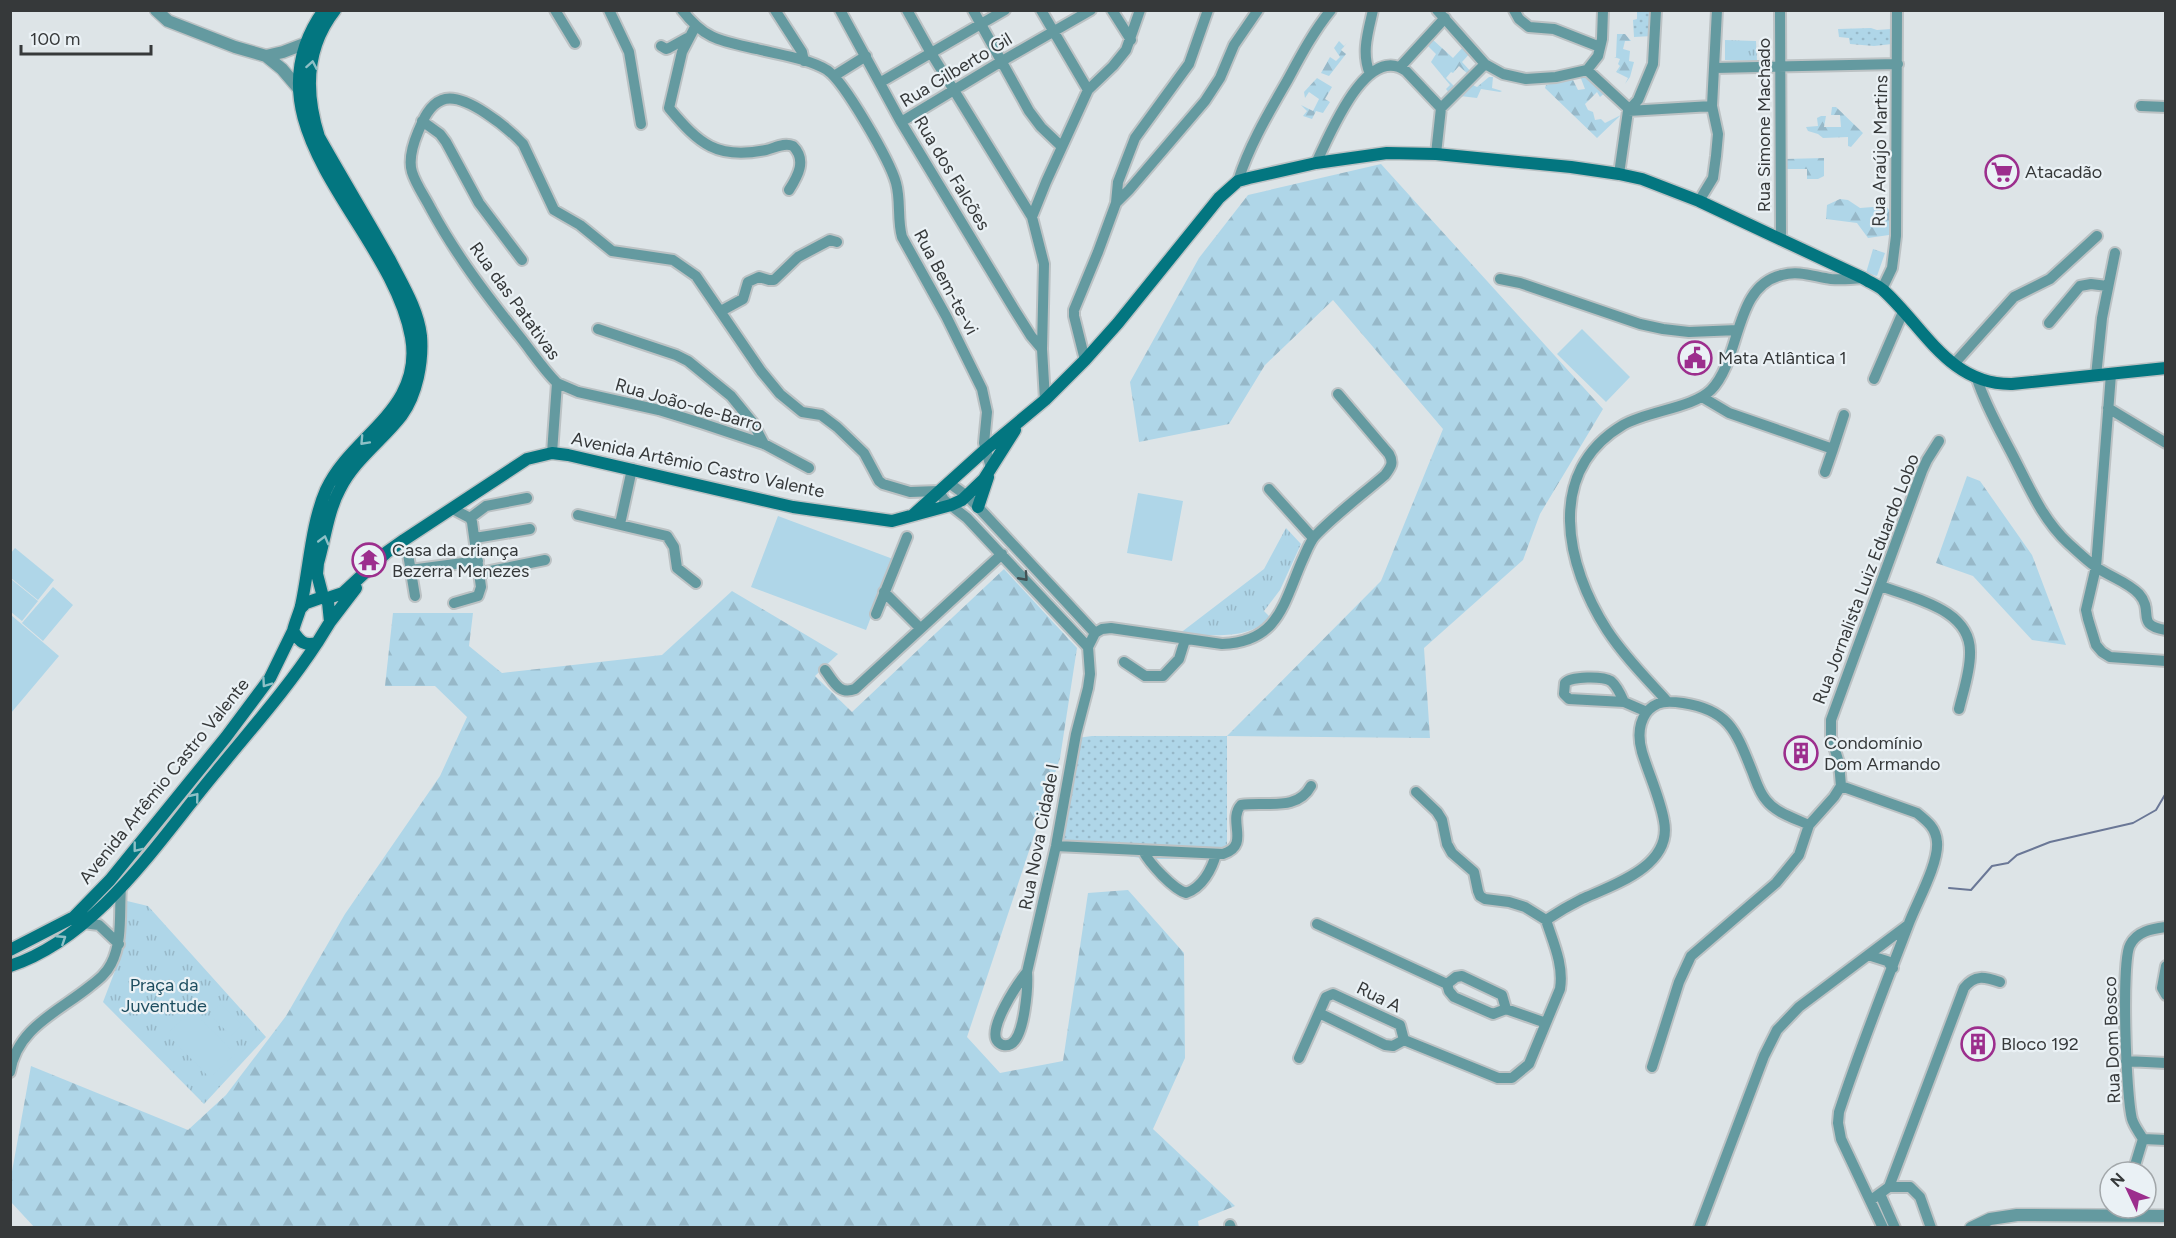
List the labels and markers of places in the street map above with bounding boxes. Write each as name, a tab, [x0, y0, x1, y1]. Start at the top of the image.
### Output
supermarket icon: Atacadão	[1984, 154, 2020, 190]
place label: Atacadão	[2025, 161, 2102, 183]
public building icon: Mata Atlântica 1	[1677, 340, 1713, 376]
place label: Mata Atlântica 1	[1718, 347, 1847, 369]
place label: Casa da criança Bezerra Menezes	[392, 539, 529, 582]
temple icon: Casa da criança Bezerra Menezes	[351, 542, 387, 578]
place label: Condomínio Dom Armando	[1824, 732, 1940, 775]
building icon: Condomínio Dom Armando	[1783, 735, 1819, 771]
building icon: Bloco 192	[1960, 1026, 1996, 1062]
place label: Bloco 192	[2001, 1033, 2079, 1055]

